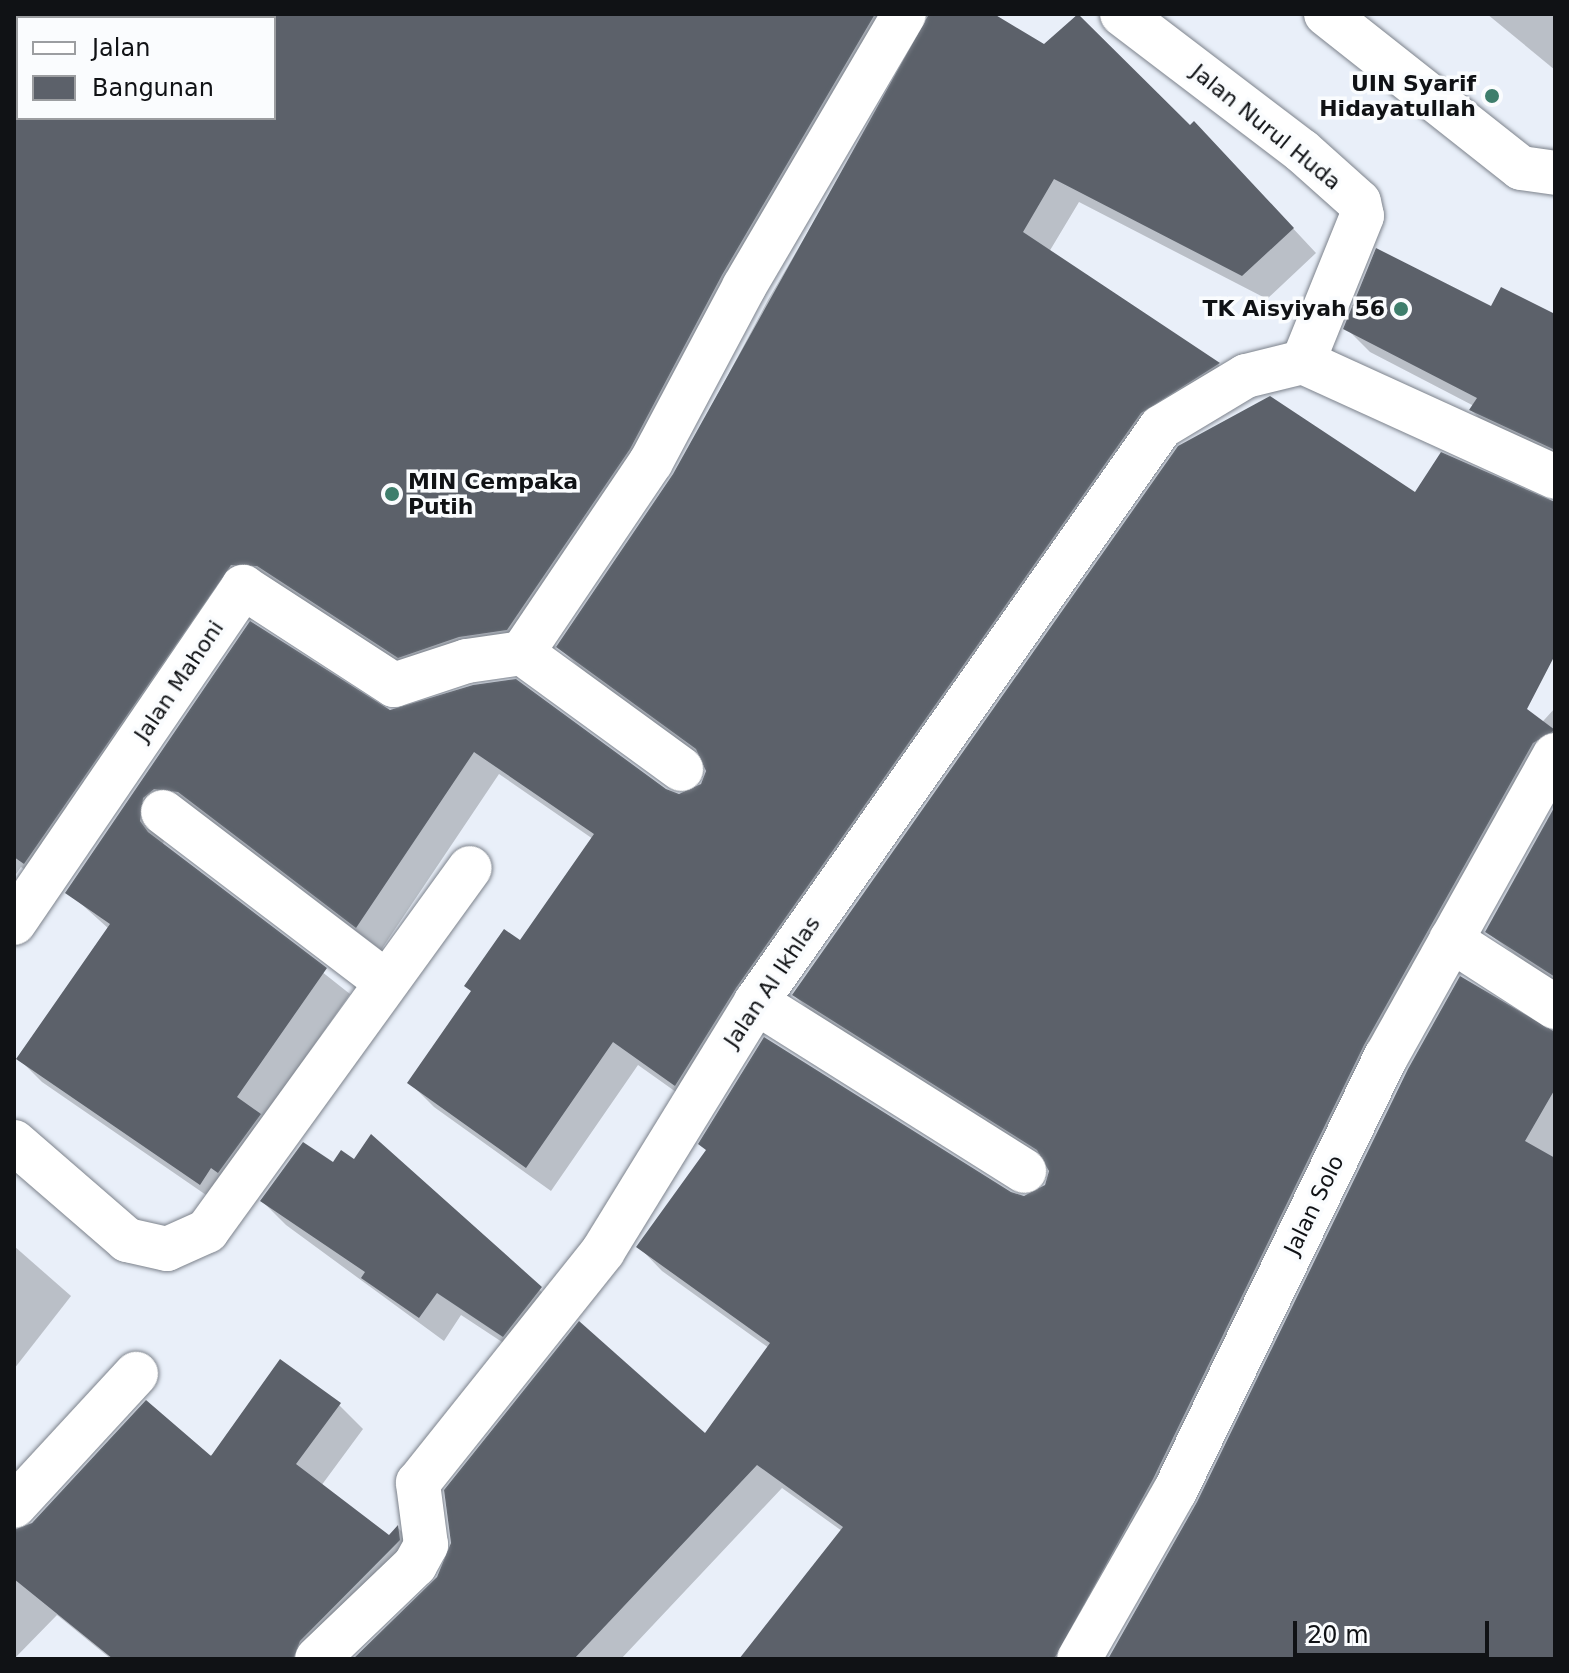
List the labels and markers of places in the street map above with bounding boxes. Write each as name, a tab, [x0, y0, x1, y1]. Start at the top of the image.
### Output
place label: UIN Syarif Hidayatullah	[1319, 70, 1476, 122]
marker: UIN Syarif Hidayatullah	[1483, 87, 1501, 105]
place label: TK Aisyiyah 56	[1203, 296, 1385, 322]
marker: TK Aisyiyah 56	[1392, 300, 1410, 318]
place label: MIN Cempaka Putih	[408, 468, 578, 520]
marker: MIN Cempaka Putih	[383, 485, 401, 503]

